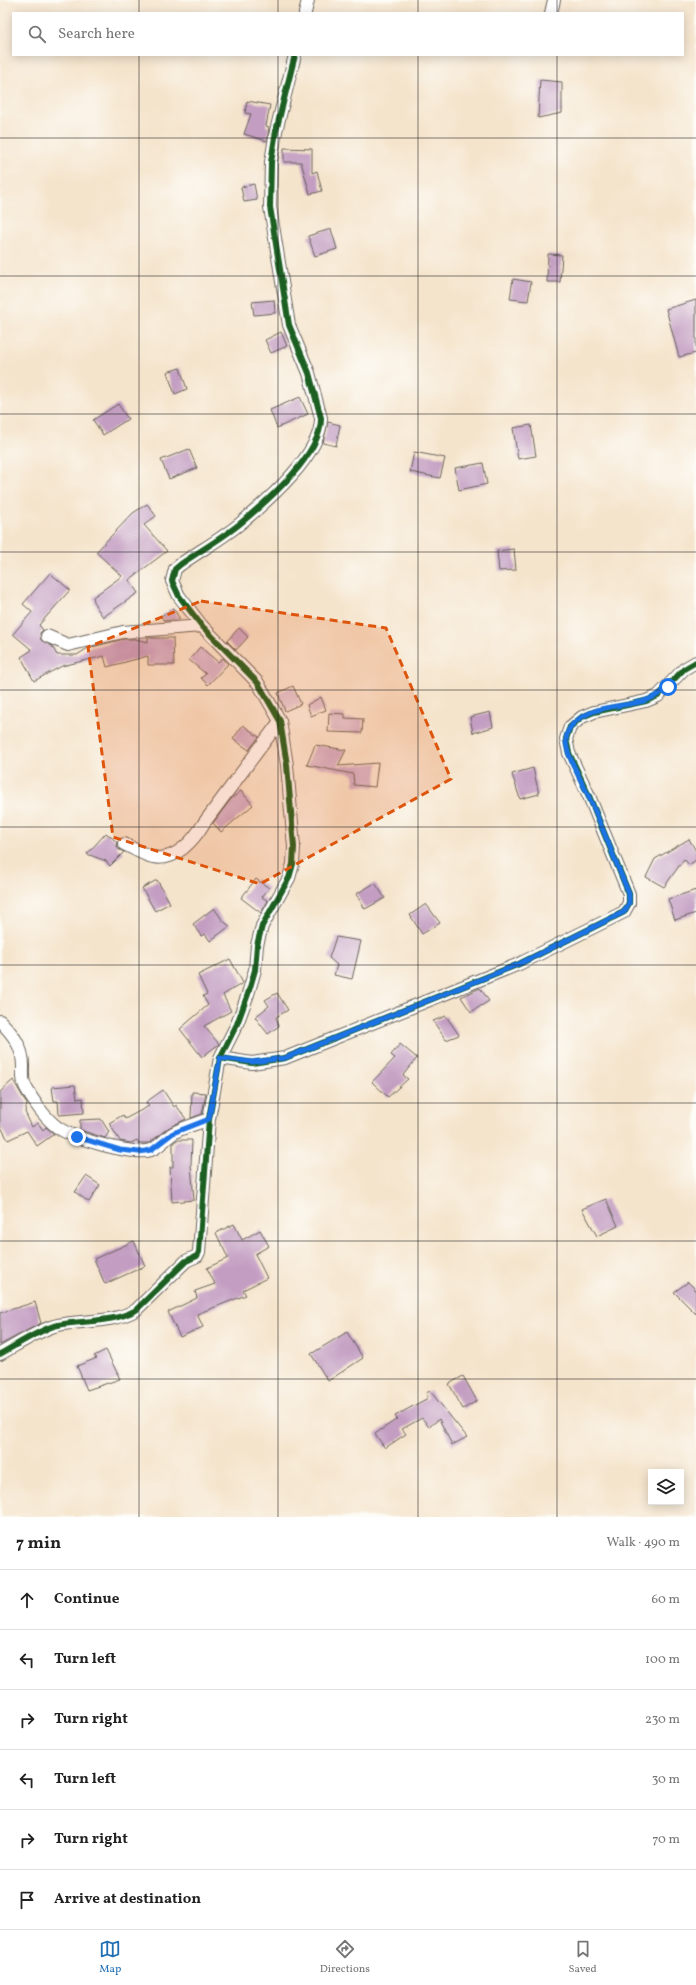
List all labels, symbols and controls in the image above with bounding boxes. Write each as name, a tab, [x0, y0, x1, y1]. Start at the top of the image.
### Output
search box	[12, 12, 684, 56]
icon: search	[26, 23, 48, 45]
text: Search here	[58, 24, 135, 45]
route start	[659, 678, 677, 696]
route end	[68, 1128, 86, 1146]
map controls	[648, 1469, 684, 1505]
button: layers	[648, 1469, 684, 1505]
text: 7 min	[16, 1532, 61, 1555]
text: Walk · 490 m	[606, 1534, 680, 1552]
icon: ahead	[16, 1589, 38, 1611]
text: Continue	[54, 1589, 119, 1610]
text: 60 m	[652, 1591, 680, 1609]
icon: left	[16, 1649, 38, 1671]
text: Turn left	[54, 1649, 116, 1670]
text: 100 m	[645, 1651, 680, 1669]
icon: right	[16, 1709, 38, 1731]
text: Turn right	[54, 1709, 128, 1730]
text: 230 m	[645, 1711, 680, 1729]
icon: left	[16, 1769, 38, 1791]
text: Turn left	[54, 1769, 116, 1790]
text: 30 m	[652, 1771, 680, 1789]
icon: right	[16, 1829, 38, 1851]
text: Turn right	[54, 1829, 128, 1850]
text: 70 m	[652, 1831, 680, 1849]
icon: arrive	[16, 1889, 38, 1911]
text: Arrive at destination	[54, 1889, 201, 1910]
tab: Map	[99, 1938, 121, 1977]
tab: Directions	[320, 1938, 370, 1977]
tab: Saved	[568, 1938, 597, 1977]

